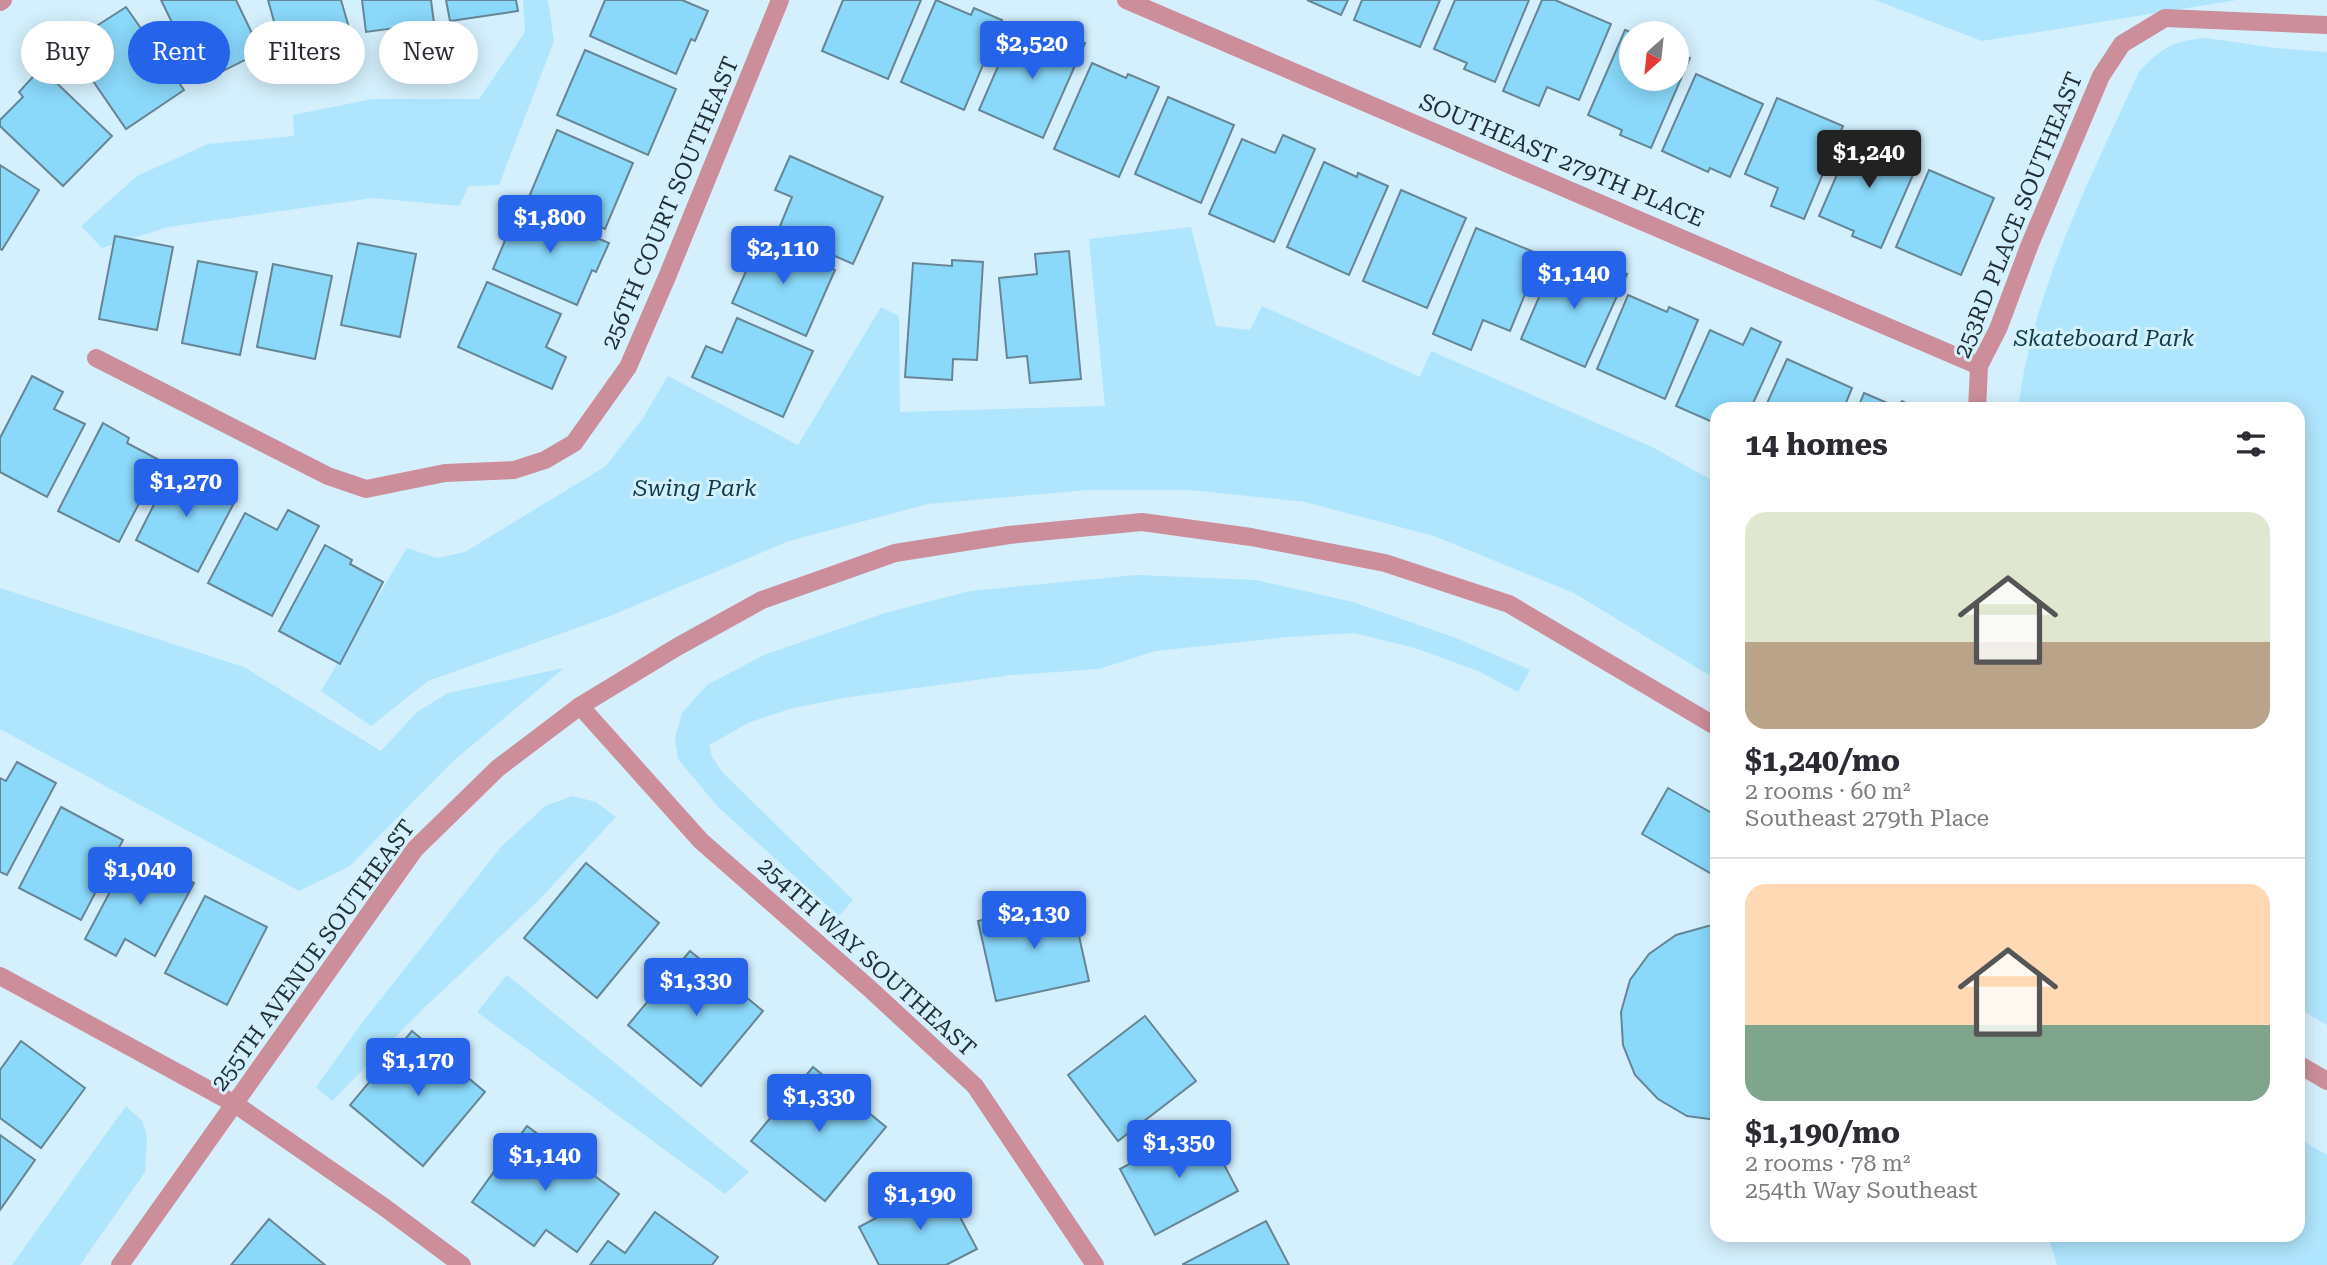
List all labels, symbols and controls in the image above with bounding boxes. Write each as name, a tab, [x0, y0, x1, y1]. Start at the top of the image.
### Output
chip: Buy	[21, 21, 114, 84]
chip: Rent	[128, 21, 230, 84]
chip: Filters	[244, 21, 365, 84]
chip: New	[379, 21, 478, 84]
north arrow	[1619, 21, 1689, 91]
map controls	[1619, 21, 1689, 91]
pin: $2,520	[975, 22, 1089, 81]
text: $2,520	[996, 30, 1068, 57]
street label: 256TH COURT SOUTHEAST	[597, 53, 744, 353]
street label: 253RD PLACE SOUTHEAST	[1949, 68, 2088, 362]
street label: SOUTHEAST 279TH PLACE	[1415, 88, 1708, 233]
pin: $1,240	[1812, 130, 1926, 190]
text: $1,240	[1833, 139, 1905, 166]
pin: $1,800	[493, 196, 607, 255]
text: $1,800	[514, 204, 586, 231]
pin: $2,110	[726, 226, 840, 286]
text: $2,110	[747, 235, 819, 262]
pin: $1,140	[1517, 252, 1631, 311]
text: $1,140	[1538, 260, 1610, 287]
park label: Skateboard Park	[2013, 325, 2195, 352]
icon: filters	[2232, 425, 2270, 463]
text: 14 homes	[1745, 427, 1888, 462]
pin: $1,270	[129, 460, 243, 519]
text: $1,270	[150, 468, 222, 495]
park label: Swing Park	[633, 475, 757, 502]
icon: home	[1945, 557, 2071, 683]
text: $1,240/mo	[1745, 743, 1900, 778]
text: 2 rooms · 60 m²	[1745, 778, 1911, 805]
text: Southeast 279th Place	[1745, 805, 1989, 832]
street label: 255TH AVENUE SOUTHEAST	[206, 815, 421, 1096]
pin: $1,040	[83, 848, 197, 907]
street label: 254TH WAY SOUTHEAST	[752, 852, 981, 1062]
text: $1,040	[104, 856, 176, 883]
pin: $2,130	[977, 892, 1091, 951]
text: $2,130	[998, 900, 1070, 927]
icon: home	[1945, 929, 2071, 1055]
pin: $1,330	[639, 958, 753, 1018]
text: $1,330	[660, 967, 732, 994]
pin: $1,170	[361, 1038, 475, 1098]
text: $1,170	[382, 1047, 454, 1074]
pin: $1,330	[762, 1074, 876, 1134]
text: $1,330	[783, 1083, 855, 1110]
text: $1,190/mo	[1745, 1115, 1900, 1150]
pin: $1,350	[1122, 1120, 1236, 1180]
text: $1,350	[1143, 1129, 1215, 1156]
pin: $1,140	[488, 1134, 602, 1193]
text: $1,140	[509, 1142, 581, 1169]
text: 2 rooms · 78 m²	[1745, 1150, 1911, 1177]
pin: $1,190	[863, 1172, 977, 1232]
text: 254th Way Southeast	[1745, 1177, 1978, 1204]
text: $1,190	[884, 1181, 956, 1208]

